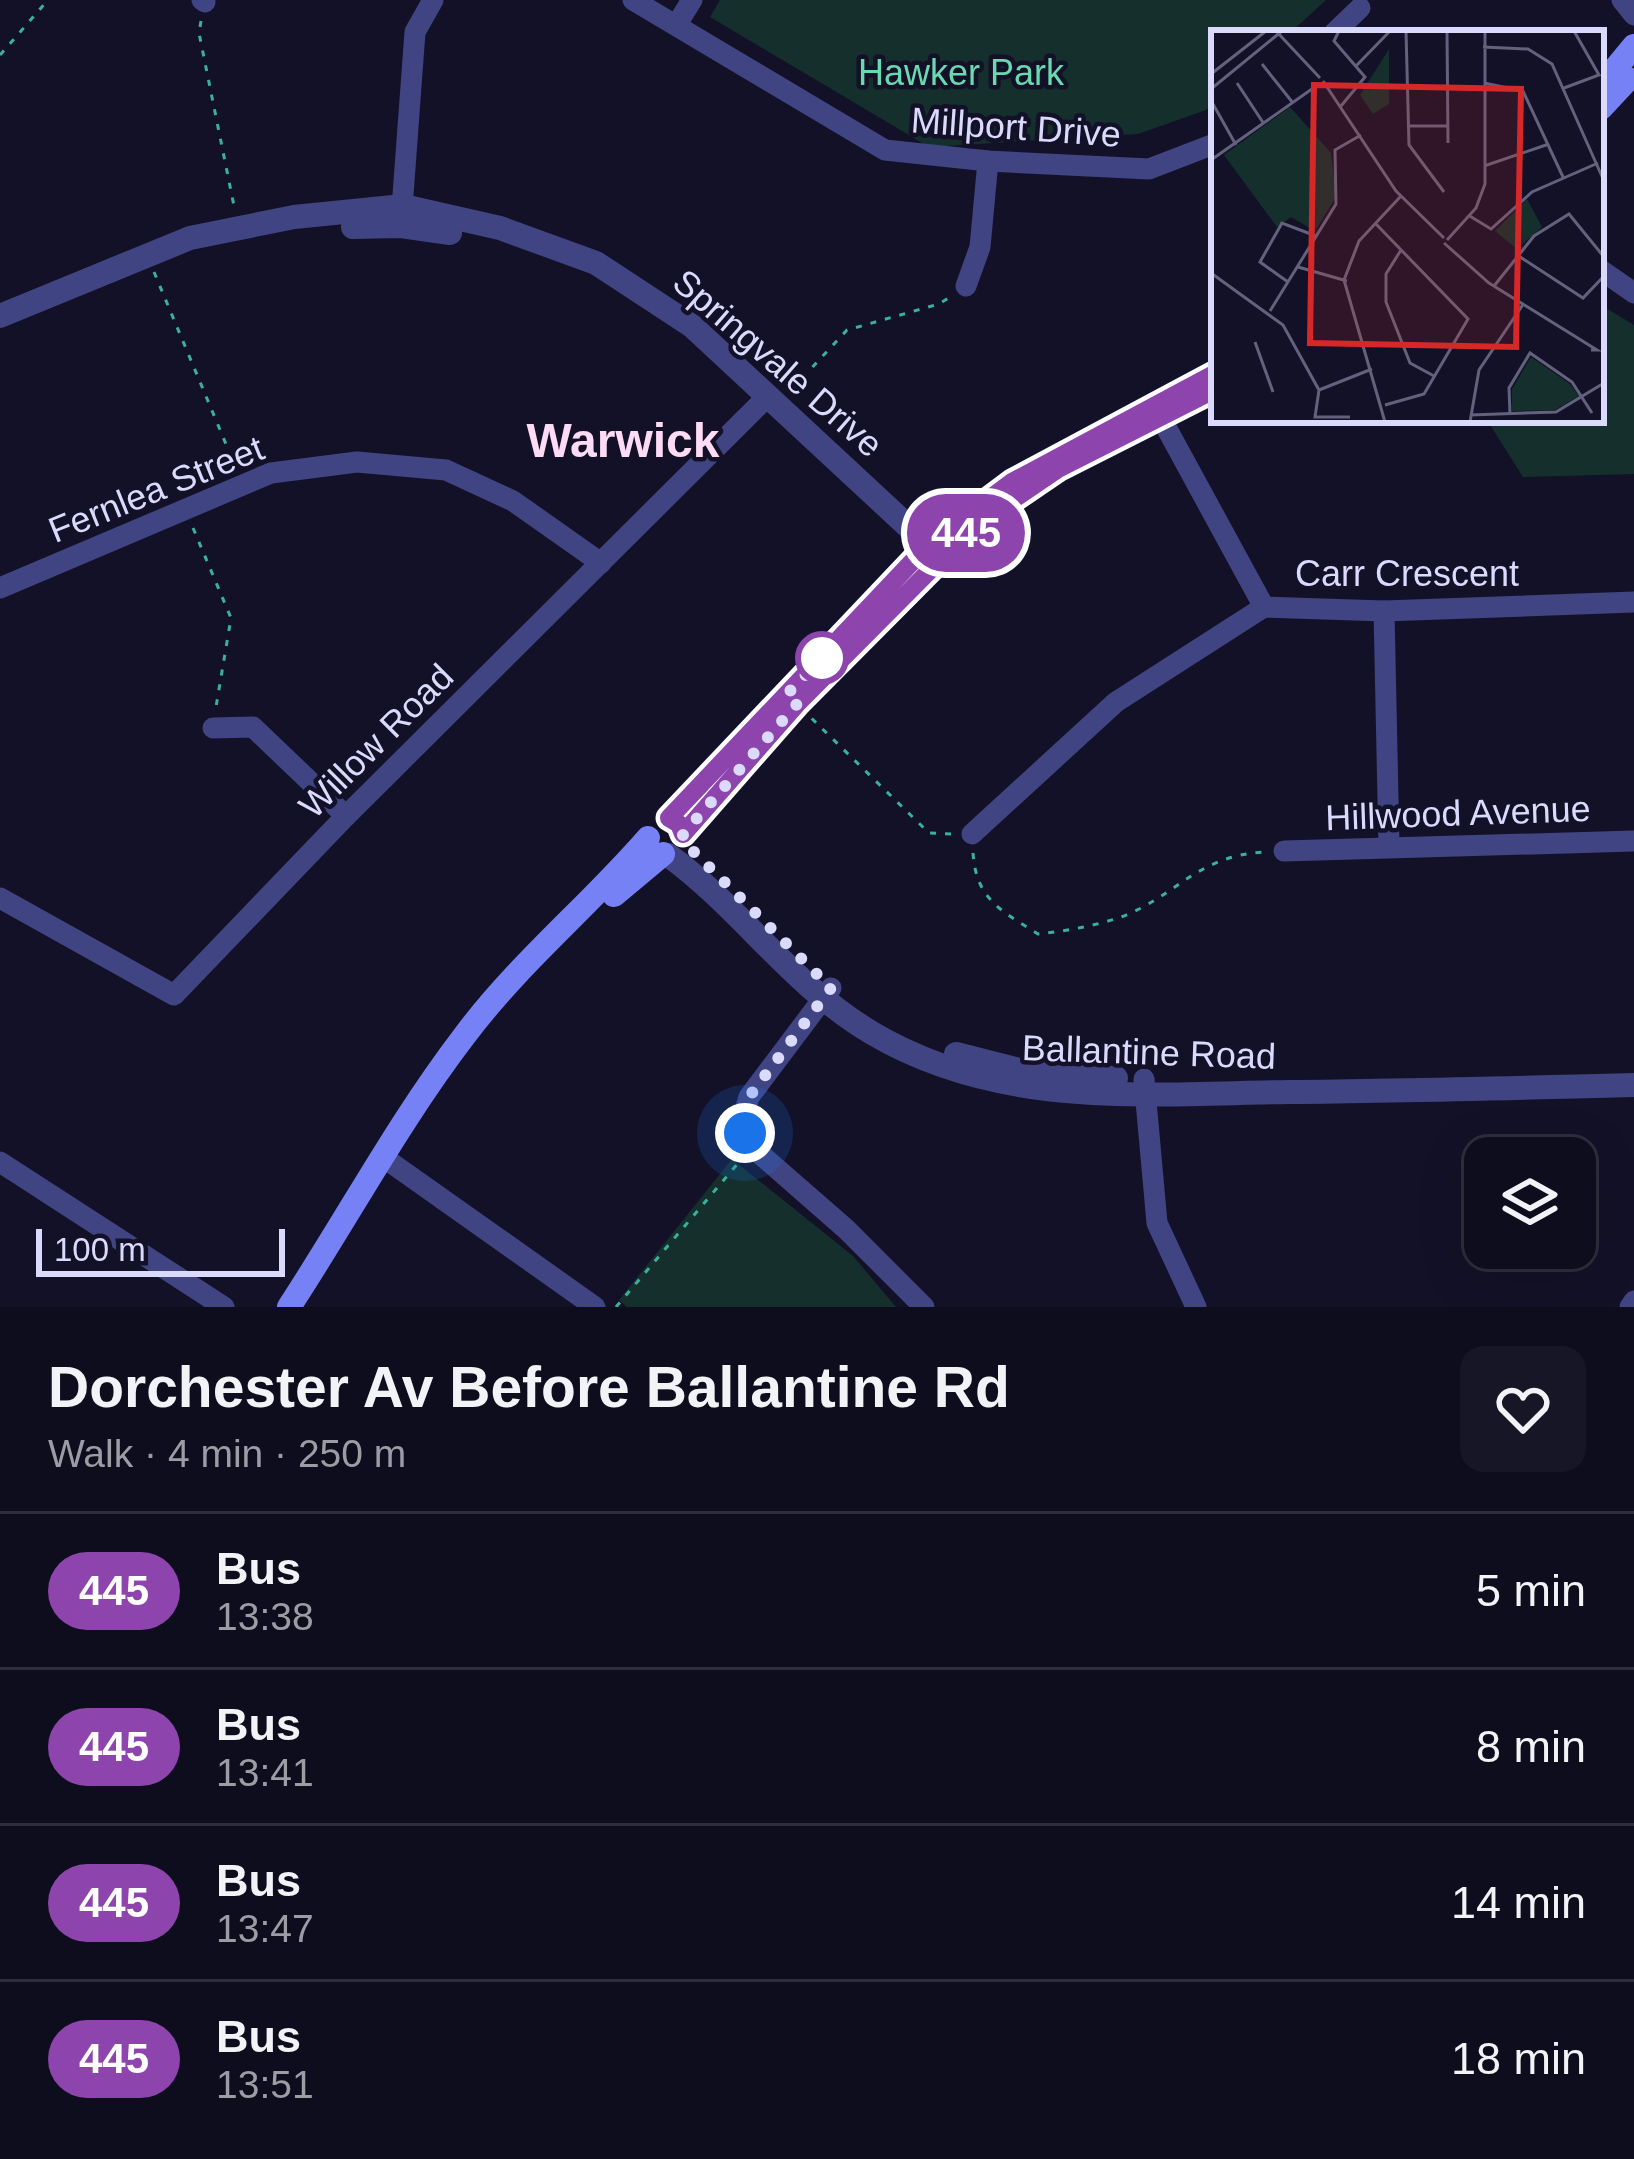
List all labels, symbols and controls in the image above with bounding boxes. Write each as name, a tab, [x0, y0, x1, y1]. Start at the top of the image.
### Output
inset map	[1211, 30, 1604, 423]
park label: Hawker Park	[858, 52, 1065, 93]
street label: Millport Drive	[910, 99, 1122, 155]
street label: Springvale Drive	[665, 261, 891, 465]
district label: Warwick	[527, 414, 720, 467]
street label: Fernlea Street	[43, 427, 269, 551]
line badge: 445	[897, 494, 1035, 572]
text: 445	[931, 509, 1001, 556]
street label: Carr Crescent	[1295, 553, 1519, 594]
unlabelled marker	[797, 633, 847, 683]
street label: Willow Road	[291, 656, 461, 826]
street label: Hillwood Avenue	[1325, 788, 1591, 838]
street label: Ballantine Road	[1021, 1027, 1277, 1077]
your location	[715, 1103, 775, 1163]
map controls	[1464, 1137, 1596, 1269]
button: layers	[1464, 1137, 1596, 1269]
scale bar	[36, 1223, 285, 1276]
text: 100 m	[54, 1231, 146, 1268]
button: heart	[1460, 1346, 1586, 1472]
text: Dorchester Av Before Ballantine Rd	[48, 1355, 1010, 1419]
text: Walk · 4 min · 250 m	[48, 1432, 406, 1475]
text: Bus	[216, 1543, 301, 1594]
text: 5 min	[1476, 1565, 1586, 1616]
text: 445	[79, 1567, 149, 1614]
text: 13:38	[216, 1595, 314, 1638]
text: Bus	[216, 1699, 301, 1750]
text: 8 min	[1476, 1721, 1586, 1772]
text: 445	[79, 1723, 149, 1770]
text: 13:41	[216, 1751, 314, 1794]
text: Bus	[216, 1855, 301, 1906]
text: 14 min	[1451, 1877, 1586, 1928]
text: 445	[79, 1879, 149, 1926]
text: 13:47	[216, 1907, 314, 1950]
text: Bus	[216, 2011, 301, 2062]
text: 18 min	[1451, 2033, 1586, 2084]
text: 445	[79, 2035, 149, 2082]
text: 13:51	[216, 2063, 314, 2106]

